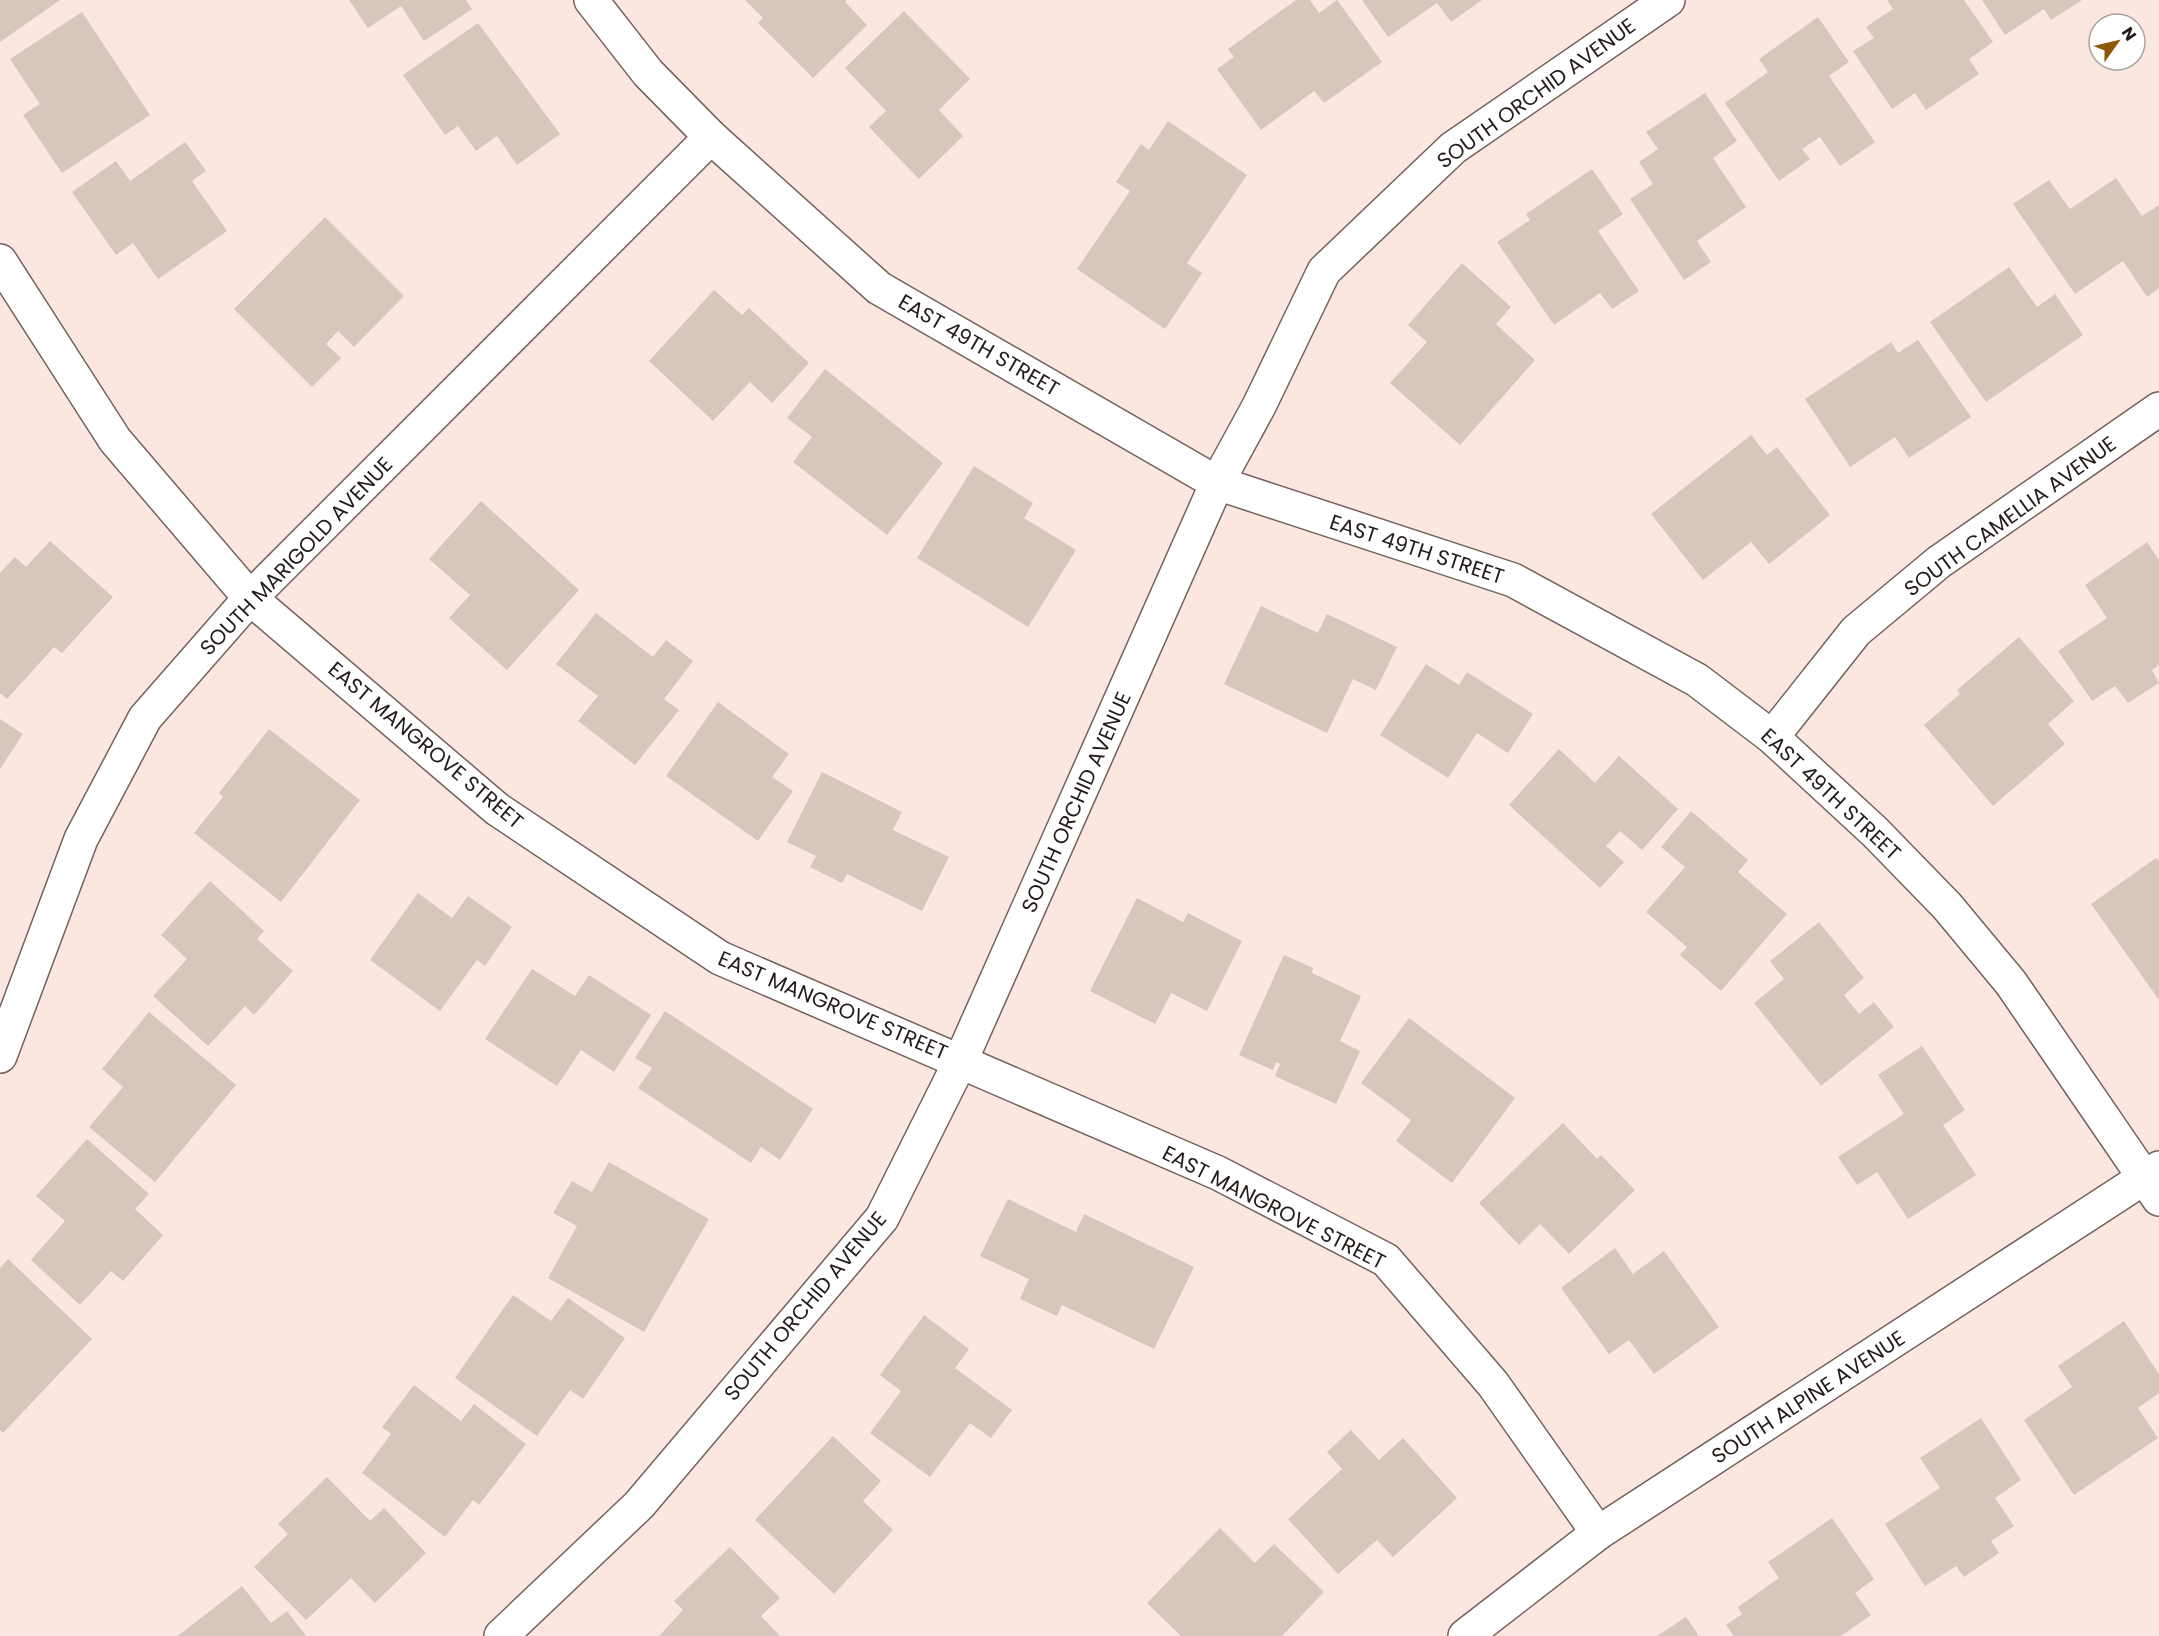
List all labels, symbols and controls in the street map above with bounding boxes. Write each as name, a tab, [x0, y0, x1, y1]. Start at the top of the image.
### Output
street label: SOUTH ORCHID AVENUE	[1431, 11, 1641, 175]
north arrow	[2087, 12, 2147, 72]
text: N	[2116, 22, 2142, 45]
street label: EAST 49TH STREET	[893, 287, 1065, 403]
street label: SOUTH CAMELLIA AVENUE	[1898, 429, 2122, 603]
street label: SOUTH MARIGOLD AVENUE	[193, 450, 399, 662]
street label: EAST 49TH STREET	[1326, 507, 1508, 591]
street label: EAST MANGROVE STREET	[322, 655, 530, 835]
street label: SOUTH ORCHID AVENUE	[1014, 687, 1138, 917]
street label: EAST 49TH STREET	[1755, 721, 1907, 867]
street label: EAST MANGROVE STREET	[714, 943, 952, 1067]
street label: EAST MANGROVE STREET	[1157, 1138, 1391, 1276]
street label: SOUTH ORCHID AVENUE	[717, 1205, 893, 1407]
street label: SOUTH ALPINE AVENUE	[1706, 1324, 1910, 1470]

